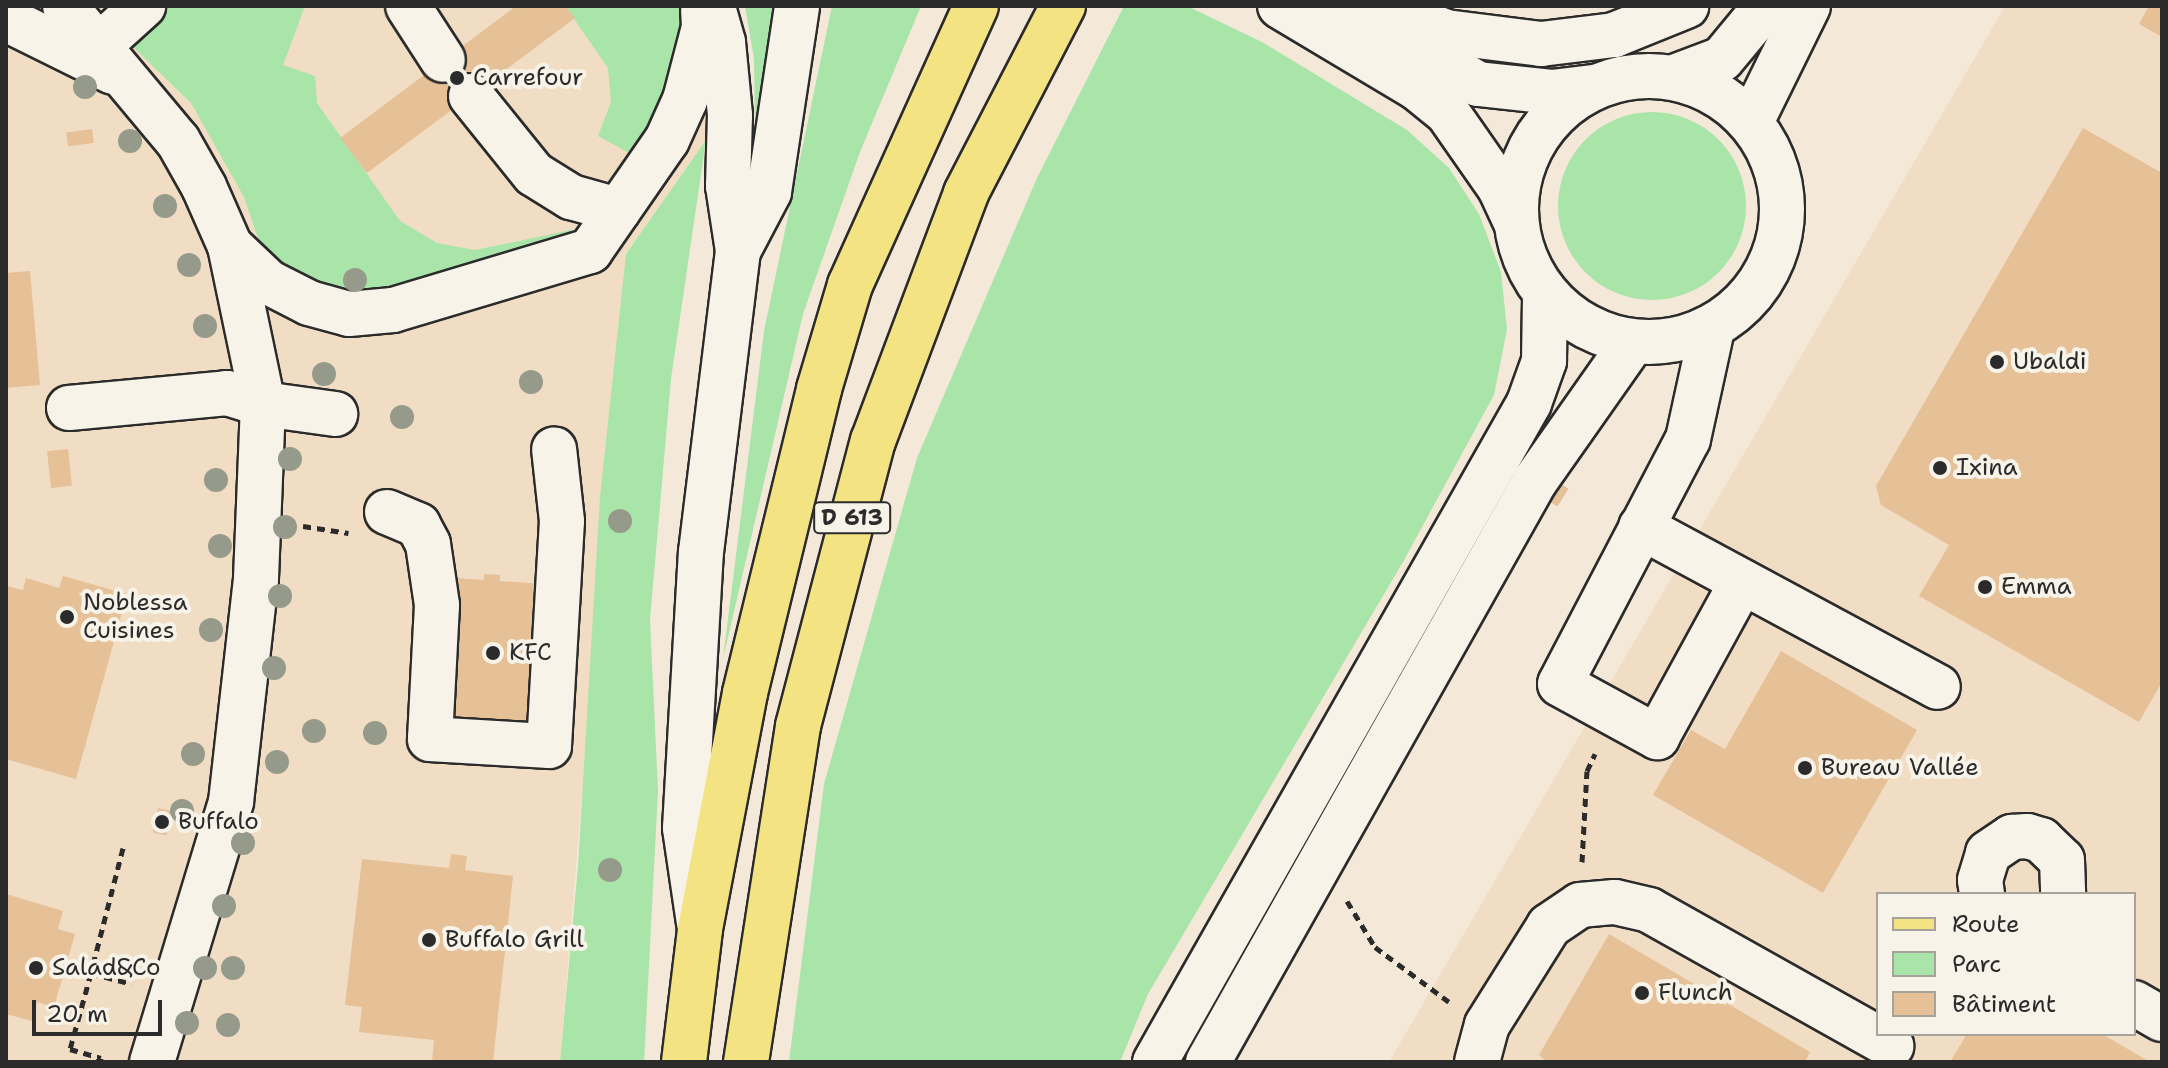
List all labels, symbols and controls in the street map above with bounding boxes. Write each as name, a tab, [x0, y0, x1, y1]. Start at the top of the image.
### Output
place label: Carrefour	[473, 64, 584, 92]
marker: Carrefour	[448, 69, 466, 87]
place label: Ubaldi	[2013, 348, 2087, 376]
marker: Ubaldi	[1988, 353, 2006, 371]
place label: Ixina	[1956, 454, 2018, 482]
marker: Ixina	[1931, 459, 1949, 477]
road number: D 613	[812, 500, 892, 536]
place label: Emma	[2001, 573, 2072, 601]
marker: Emma	[1976, 578, 1994, 596]
place label: Noblessa Cuisines	[83, 589, 188, 645]
marker: Noblessa Cuisines	[58, 608, 76, 626]
place label: KFC	[509, 639, 552, 667]
marker: KFC	[484, 644, 502, 662]
place label: Bureau Vallée	[1821, 754, 1979, 782]
marker: Bureau Vallée	[1796, 759, 1814, 777]
place label: Buffalo	[178, 808, 259, 836]
marker: Buffalo	[153, 813, 171, 831]
legend	[1876, 892, 2136, 1036]
text: Route	[1952, 908, 2020, 940]
place label: Buffalo Grill	[445, 926, 584, 954]
marker: Buffalo Grill	[420, 931, 438, 949]
text: Parc	[1952, 948, 2001, 980]
place label: Salad&Co	[52, 954, 161, 982]
marker: Salad&Co	[27, 959, 45, 977]
place label: Flunch	[1658, 979, 1733, 1007]
scale bar	[36, 984, 166, 1034]
marker: Flunch	[1633, 984, 1651, 1002]
text: Bâtiment	[1952, 988, 2056, 1020]
text: 20 m	[46, 998, 108, 1030]

